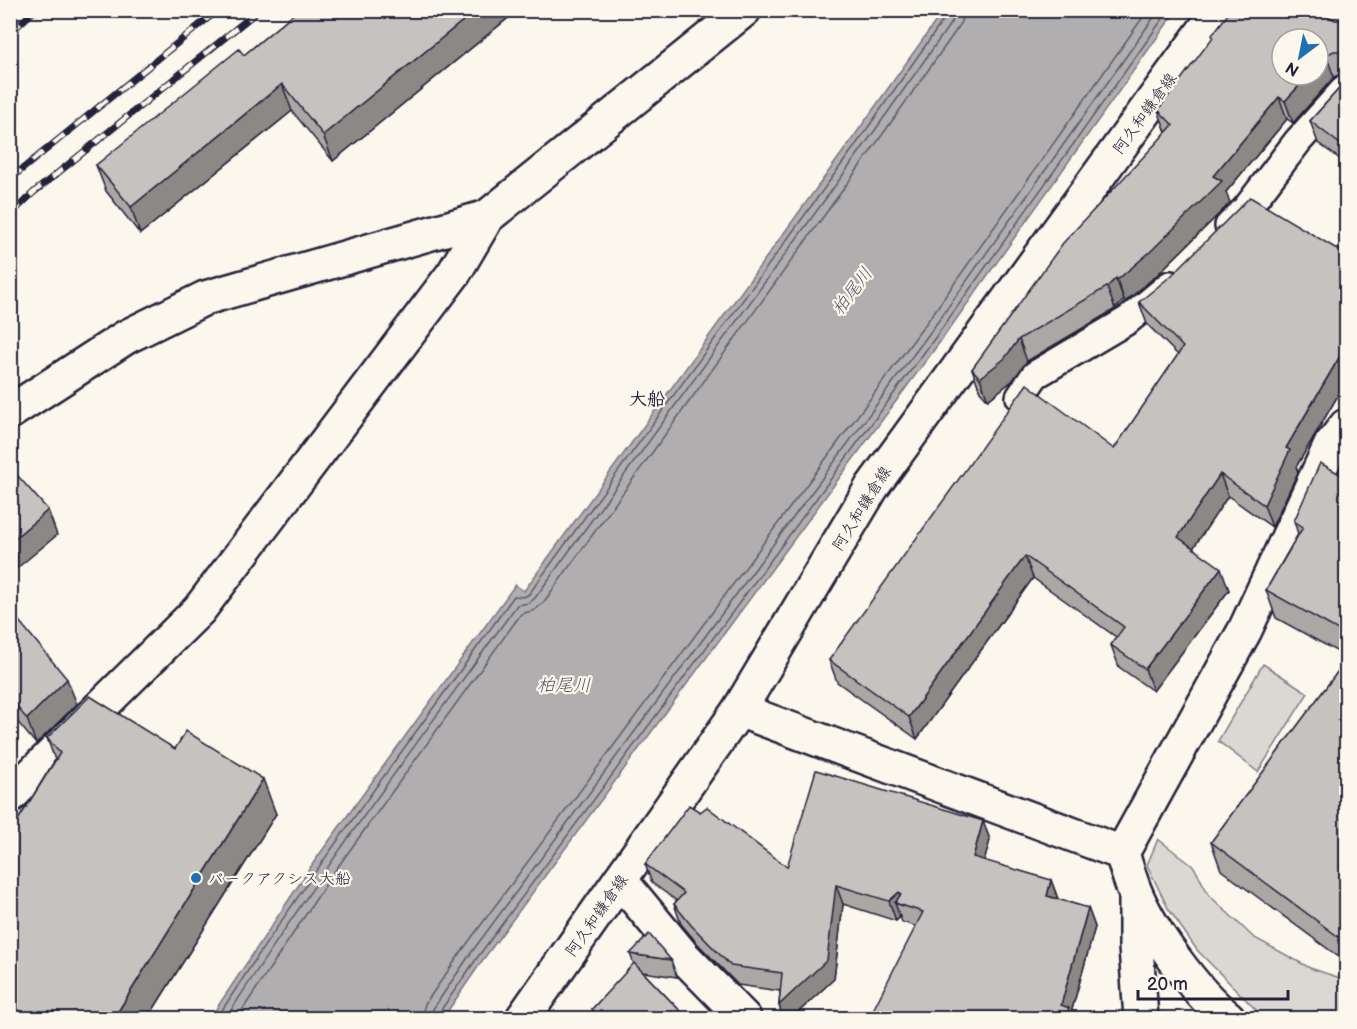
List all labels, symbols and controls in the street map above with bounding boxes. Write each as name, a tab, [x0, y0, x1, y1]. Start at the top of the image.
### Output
north arrow	[1270, 27, 1330, 87]
text: N	[1283, 57, 1303, 80]
street label: 阿久和鎌倉線	[1109, 69, 1181, 158]
water label: 柏尾川	[828, 263, 877, 319]
district label: 大船	[629, 389, 665, 410]
street label: 阿久和鎌倉線	[829, 463, 896, 555]
water label: 柏尾川	[537, 675, 591, 696]
place label: パークアクシス大船	[208, 870, 351, 889]
marker: パークアクシス大船	[189, 871, 203, 885]
street label: 阿久和鎌倉線	[562, 871, 633, 961]
scale bar	[1138, 963, 1288, 1001]
text: 20 m	[1147, 974, 1188, 995]

